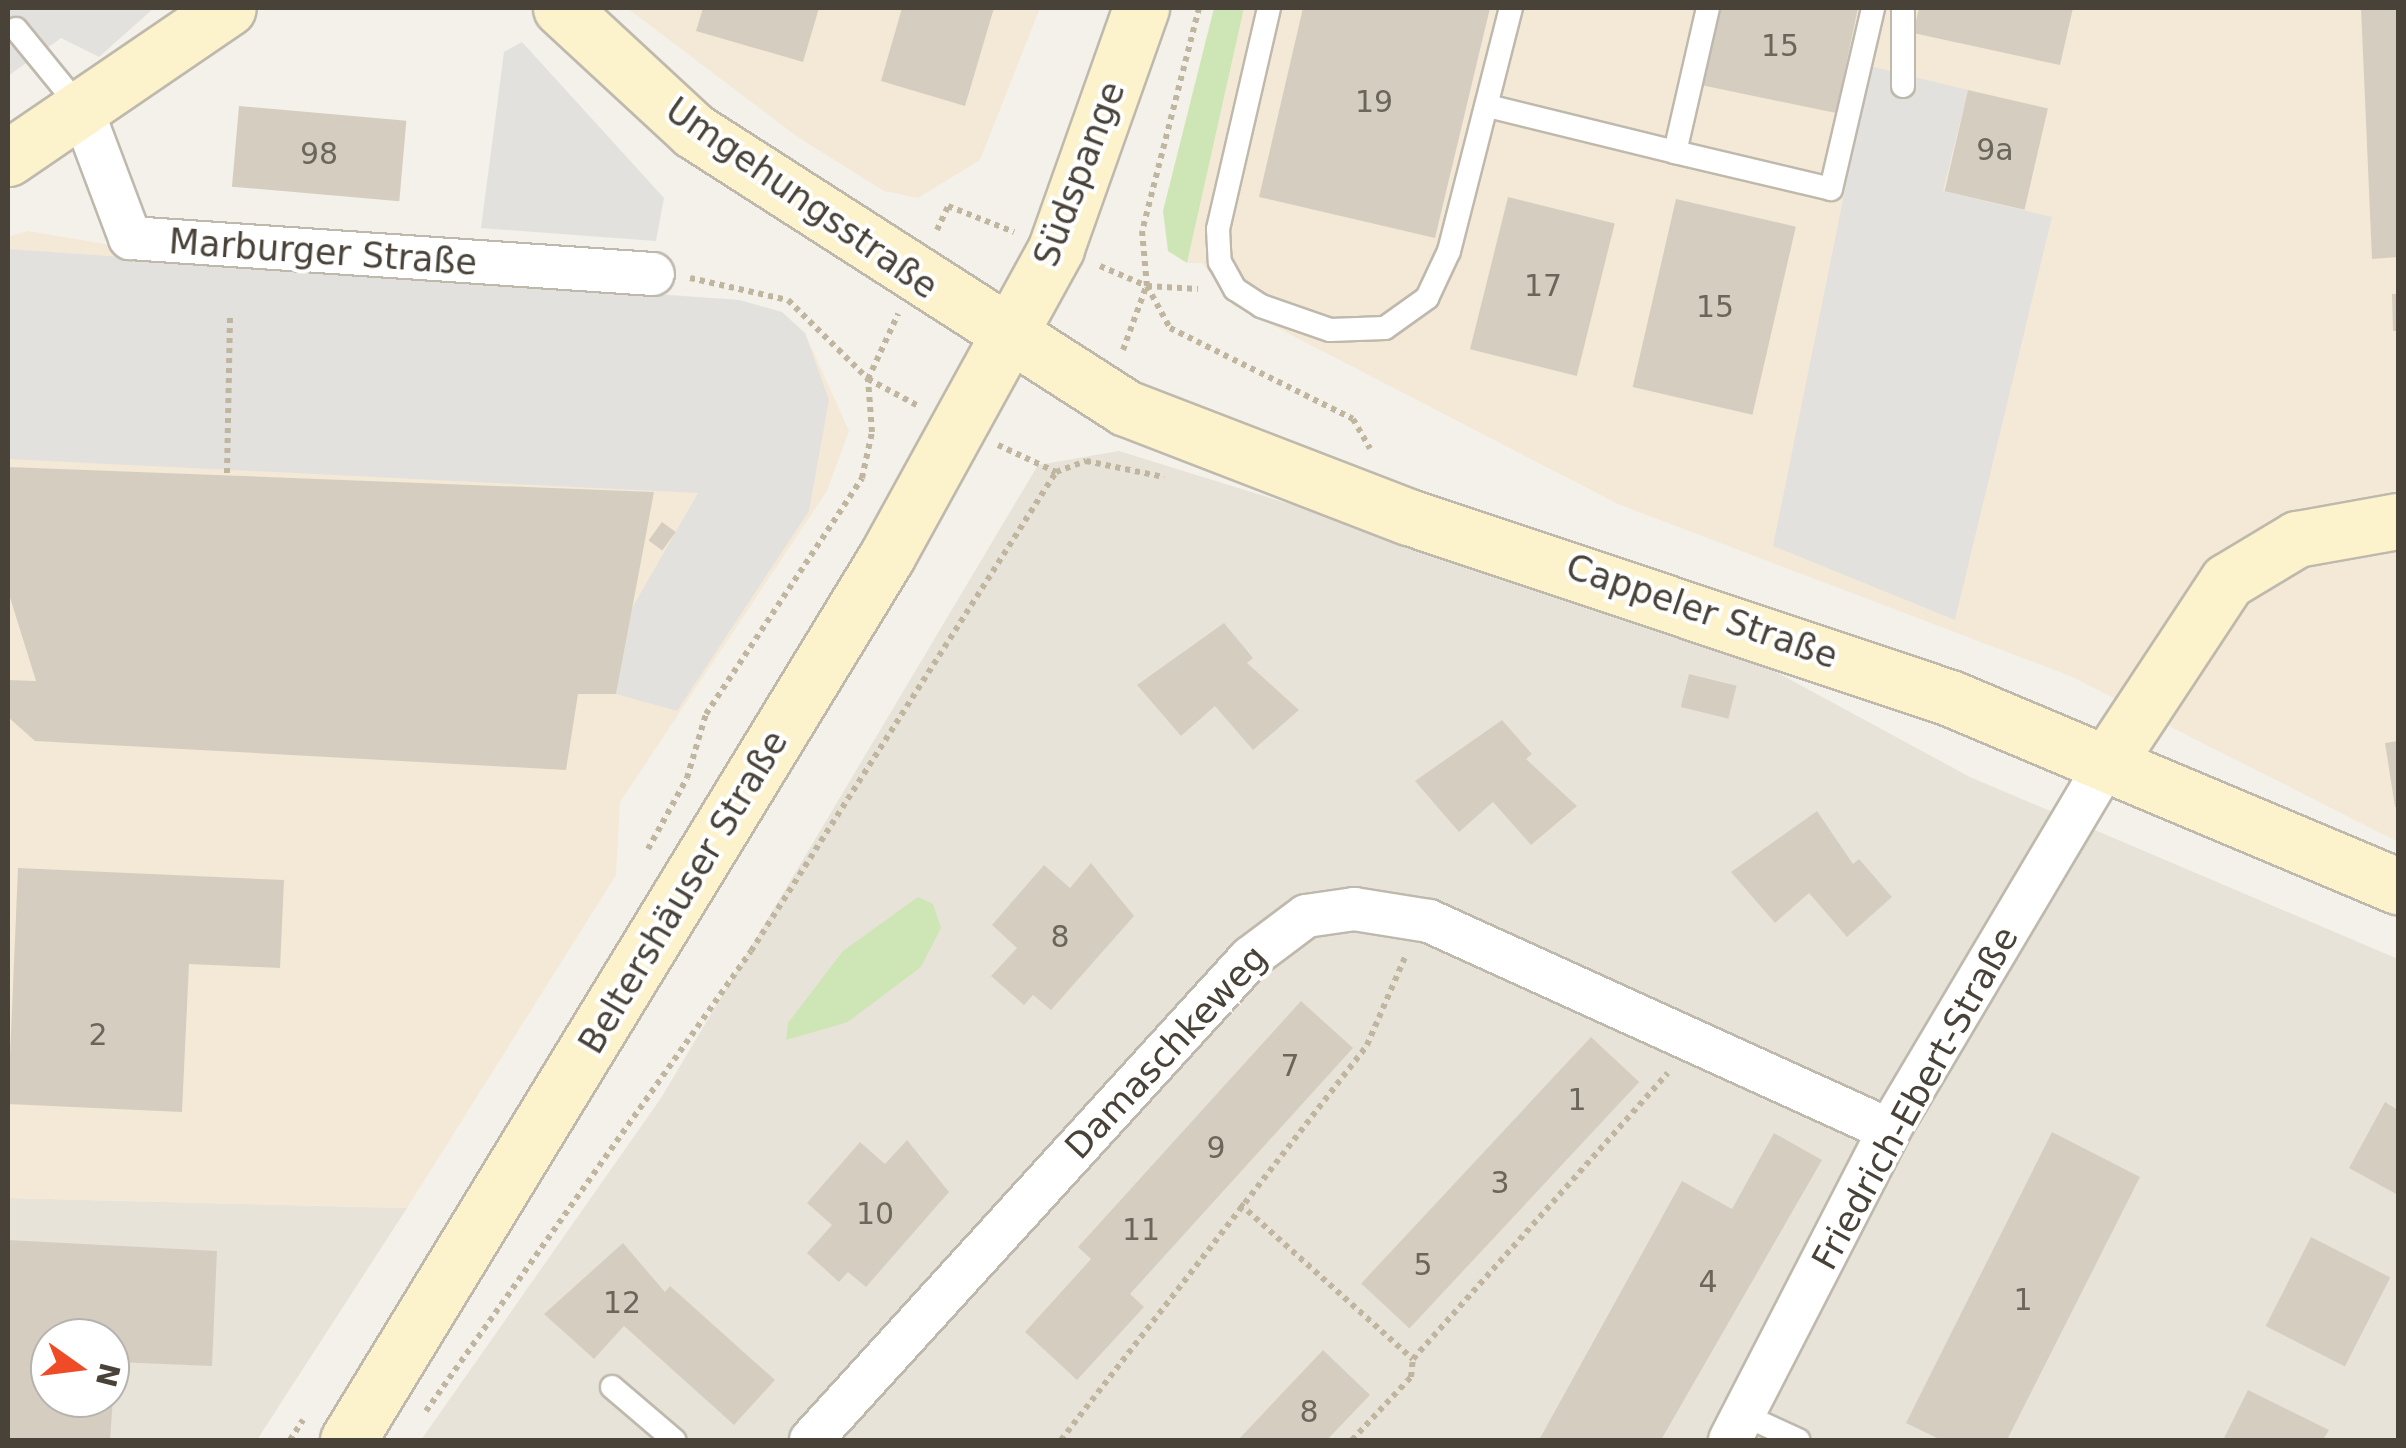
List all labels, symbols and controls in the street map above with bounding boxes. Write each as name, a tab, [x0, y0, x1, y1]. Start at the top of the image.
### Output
house number: 15	[1761, 28, 1799, 64]
street label: Südspange	[1025, 76, 1133, 272]
house number: 19	[1355, 84, 1393, 120]
street label: Umgehungsstraße	[658, 88, 946, 308]
house number: 9a	[1976, 132, 2014, 168]
house number: 98	[300, 136, 338, 172]
street label: Marburger Straße	[167, 220, 479, 284]
house number: 17	[1524, 268, 1562, 304]
house number: 15	[1696, 289, 1734, 325]
street label: Cappeler Straße	[1561, 545, 1843, 677]
street label: Beltershäuser Straße	[570, 723, 796, 1061]
house number: 8	[1050, 919, 1070, 955]
street label: Friedrich-Ebert-Straße	[1803, 919, 2027, 1277]
street label: Damaschkeweg	[1056, 937, 1276, 1167]
house number: 2	[88, 1017, 108, 1053]
house number: 7	[1280, 1048, 1300, 1084]
house number: 1	[1567, 1082, 1587, 1118]
house number: 9	[1206, 1130, 1226, 1166]
house number: 3	[1490, 1165, 1510, 1201]
house number: 10	[856, 1196, 894, 1232]
house number: 11	[1122, 1212, 1160, 1248]
house number: 5	[1413, 1247, 1433, 1283]
house number: 4	[1698, 1264, 1718, 1300]
house number: 1	[2013, 1282, 2033, 1318]
house number: 12	[603, 1285, 641, 1321]
north arrow	[30, 1318, 130, 1418]
text: N	[89, 1360, 126, 1390]
house number: 8	[1299, 1394, 1319, 1430]

